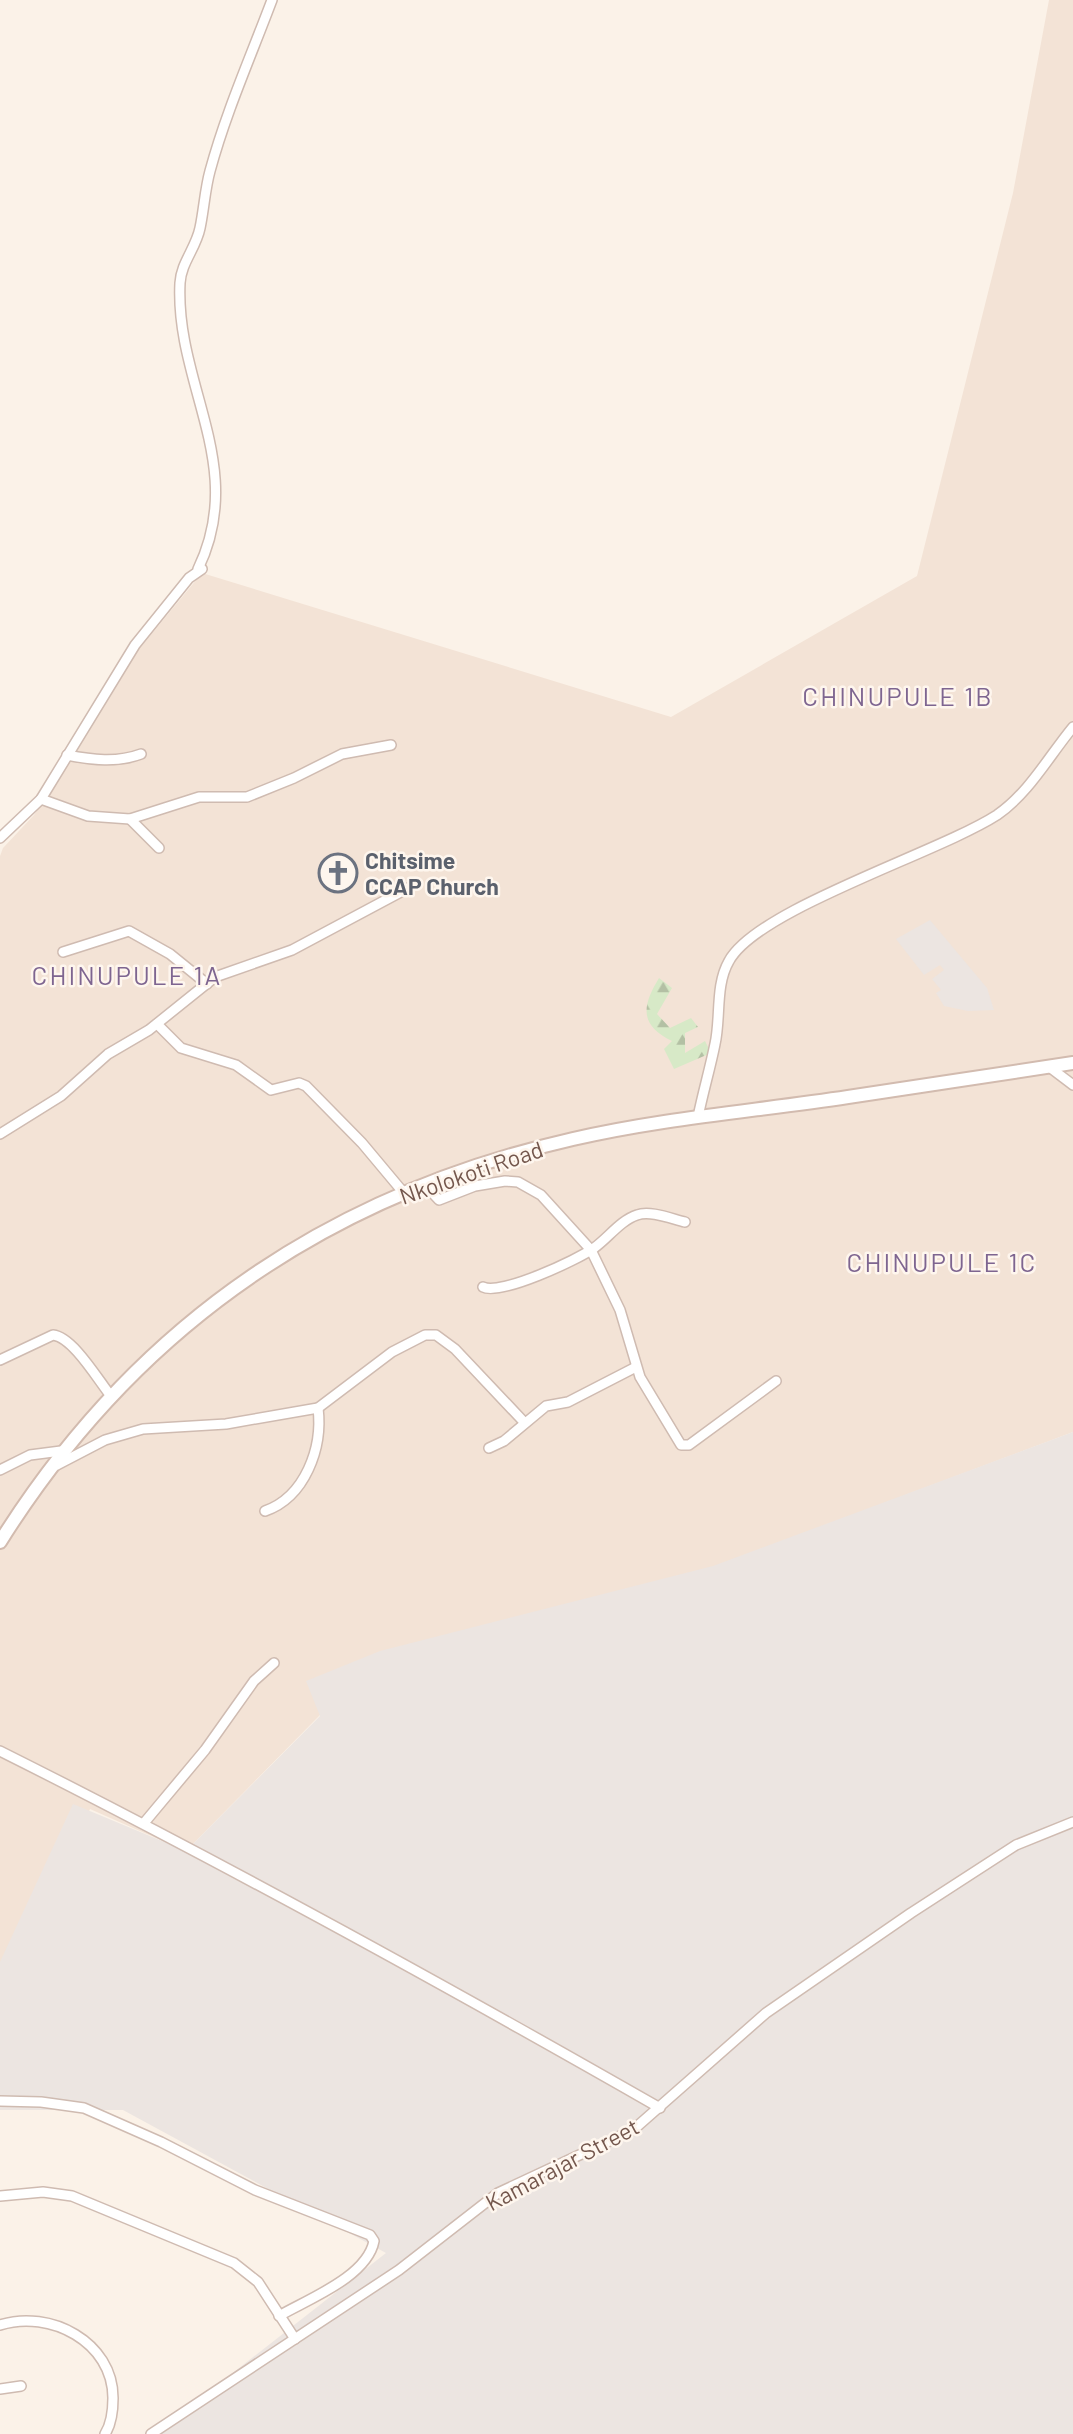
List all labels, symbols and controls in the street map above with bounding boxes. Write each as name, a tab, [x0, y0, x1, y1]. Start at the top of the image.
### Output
district label: CHINUPULE 1B	[802, 680, 994, 711]
place label: Chitsime CCAP Church	[365, 846, 499, 900]
church icon: Chitsime CCAP Church	[317, 852, 359, 894]
district label: CHINUPULE 1A	[32, 959, 222, 990]
street label: Nkolokoti Road	[395, 1134, 547, 1210]
district label: CHINUPULE 1C	[847, 1246, 1037, 1277]
street label: Kamarajar Street	[480, 2112, 644, 2216]

